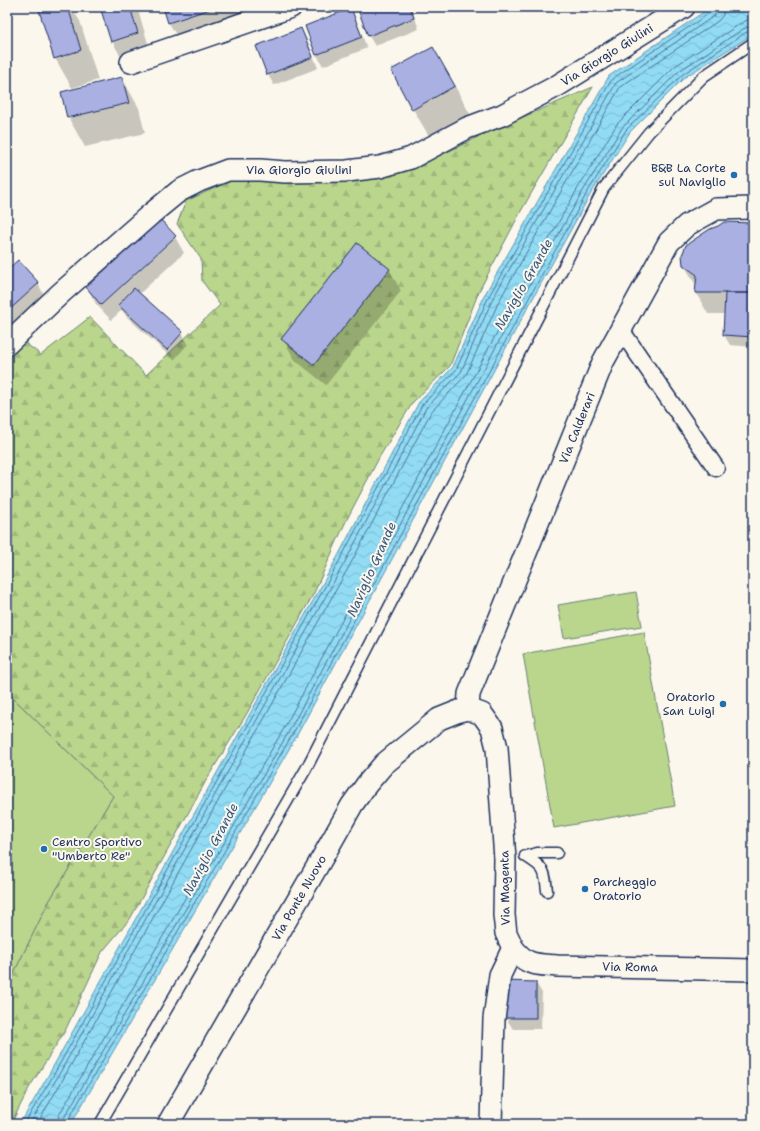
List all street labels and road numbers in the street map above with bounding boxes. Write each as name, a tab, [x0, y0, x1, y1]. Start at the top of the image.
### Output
street label: Via Giorgio Giulini	[558, 20, 656, 90]
street label: Via Giorgio Giulini	[246, 162, 352, 178]
street label: Via Calderari	[555, 390, 599, 466]
street label: Via Magenta	[496, 850, 514, 926]
street label: Via Ponte Nuovo	[268, 852, 330, 944]
street label: Via Roma	[602, 959, 659, 975]

